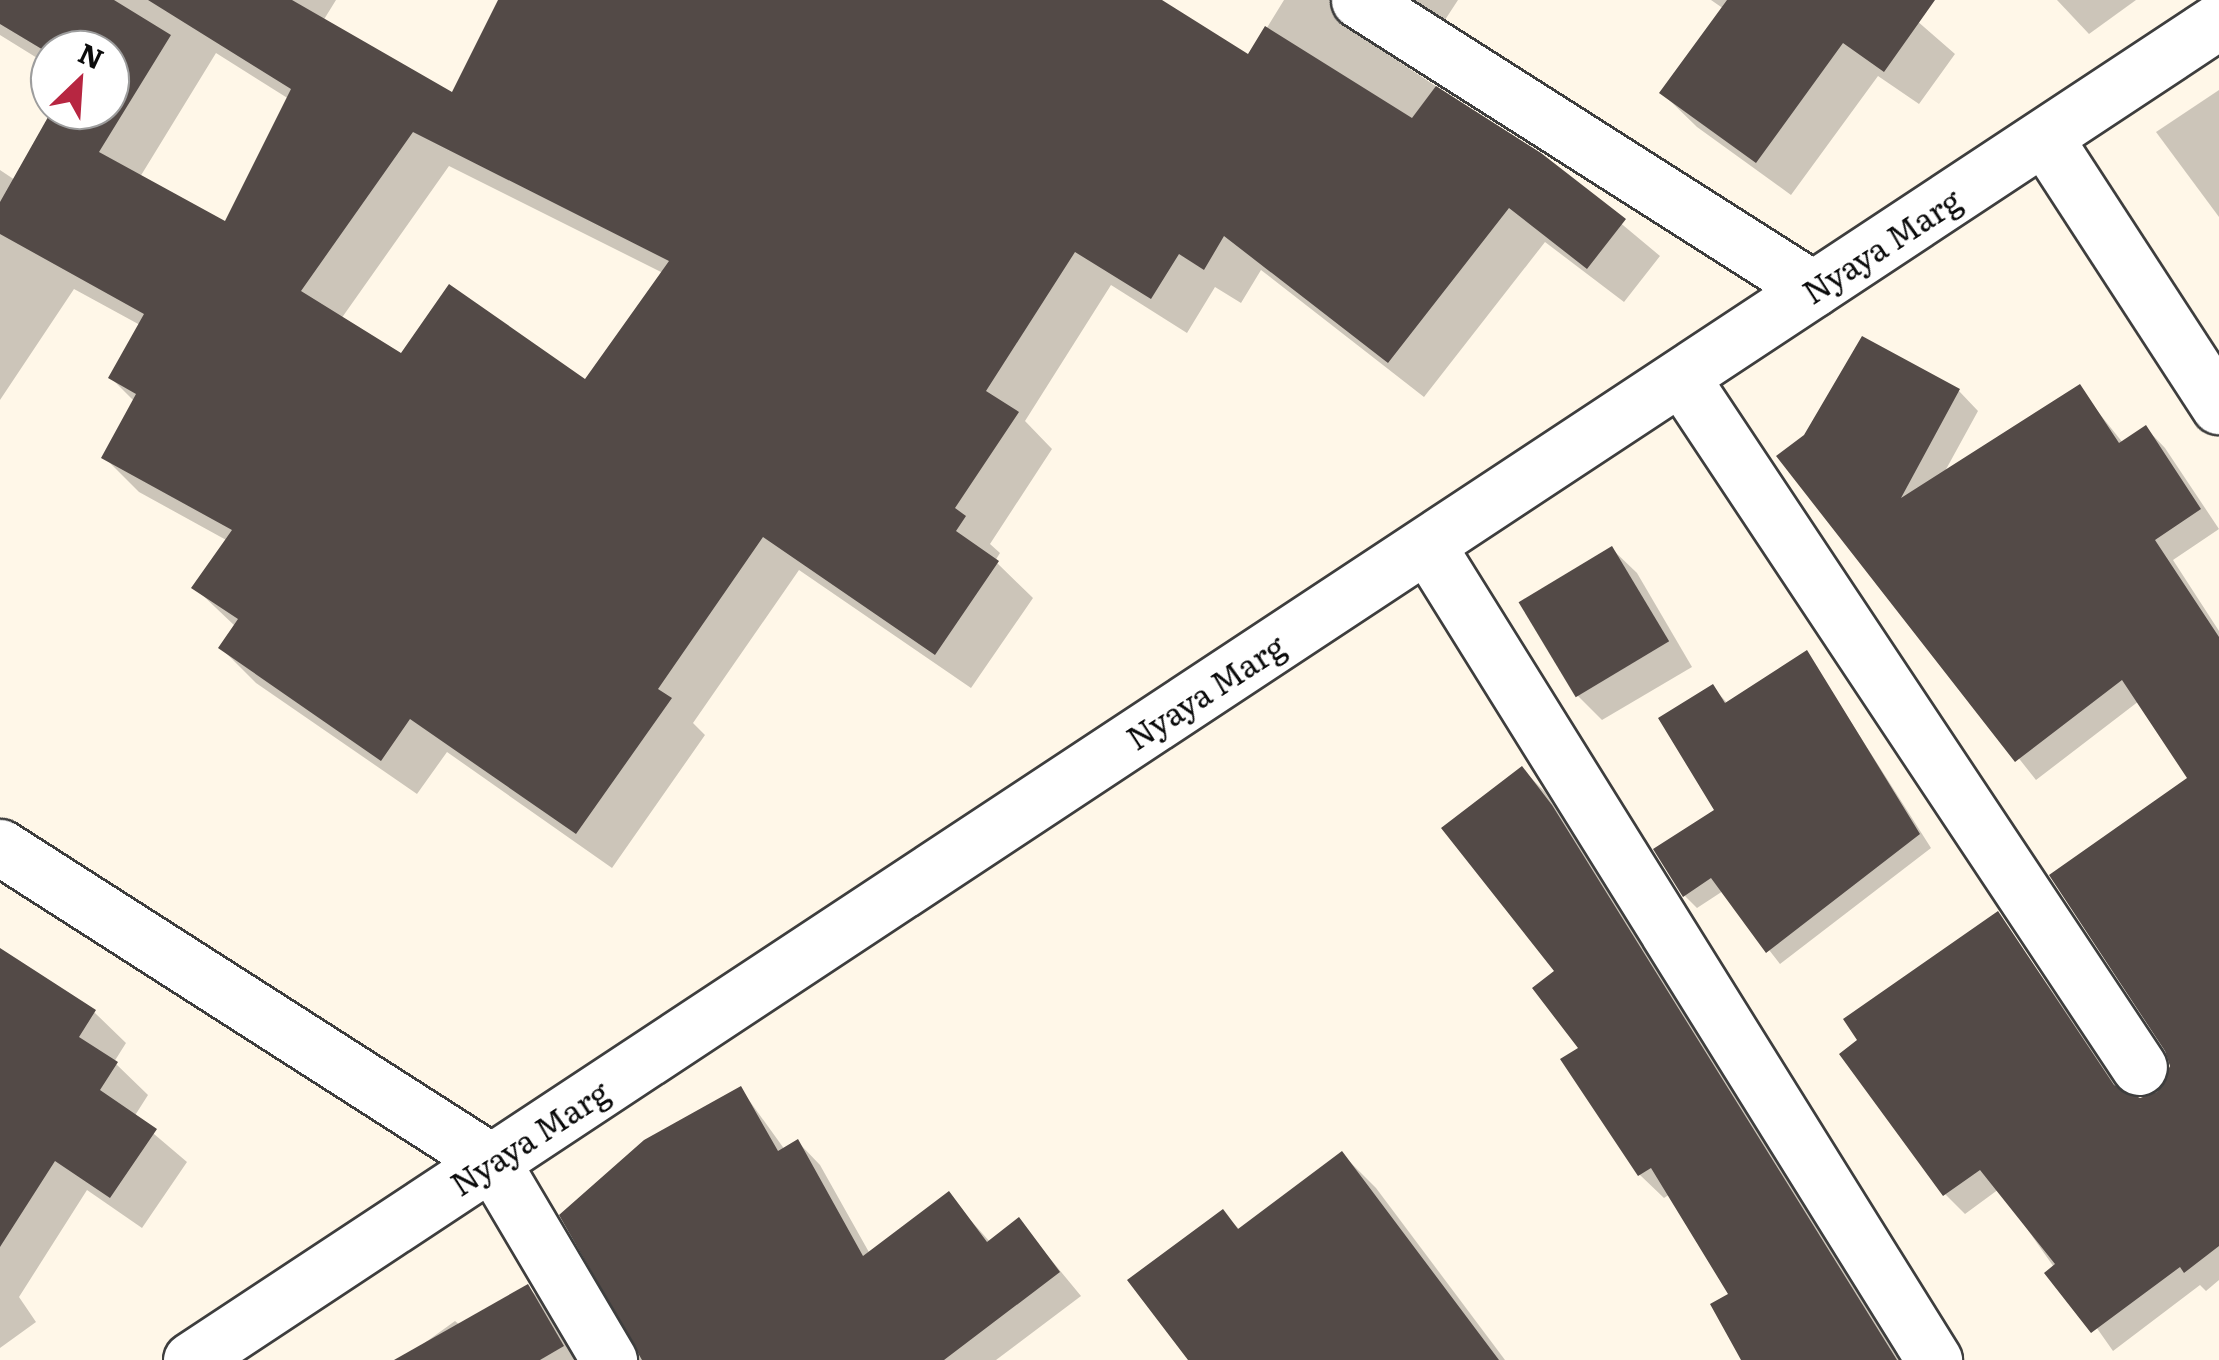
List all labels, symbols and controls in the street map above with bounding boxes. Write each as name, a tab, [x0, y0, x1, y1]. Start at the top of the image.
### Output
north arrow	[30, 30, 130, 130]
text: N	[72, 31, 111, 79]
street label: Nyaya Marg	[1794, 180, 1968, 310]
street label: Nyaya Marg	[1118, 626, 1292, 756]
street label: Nyaya Marg	[442, 1072, 616, 1202]

